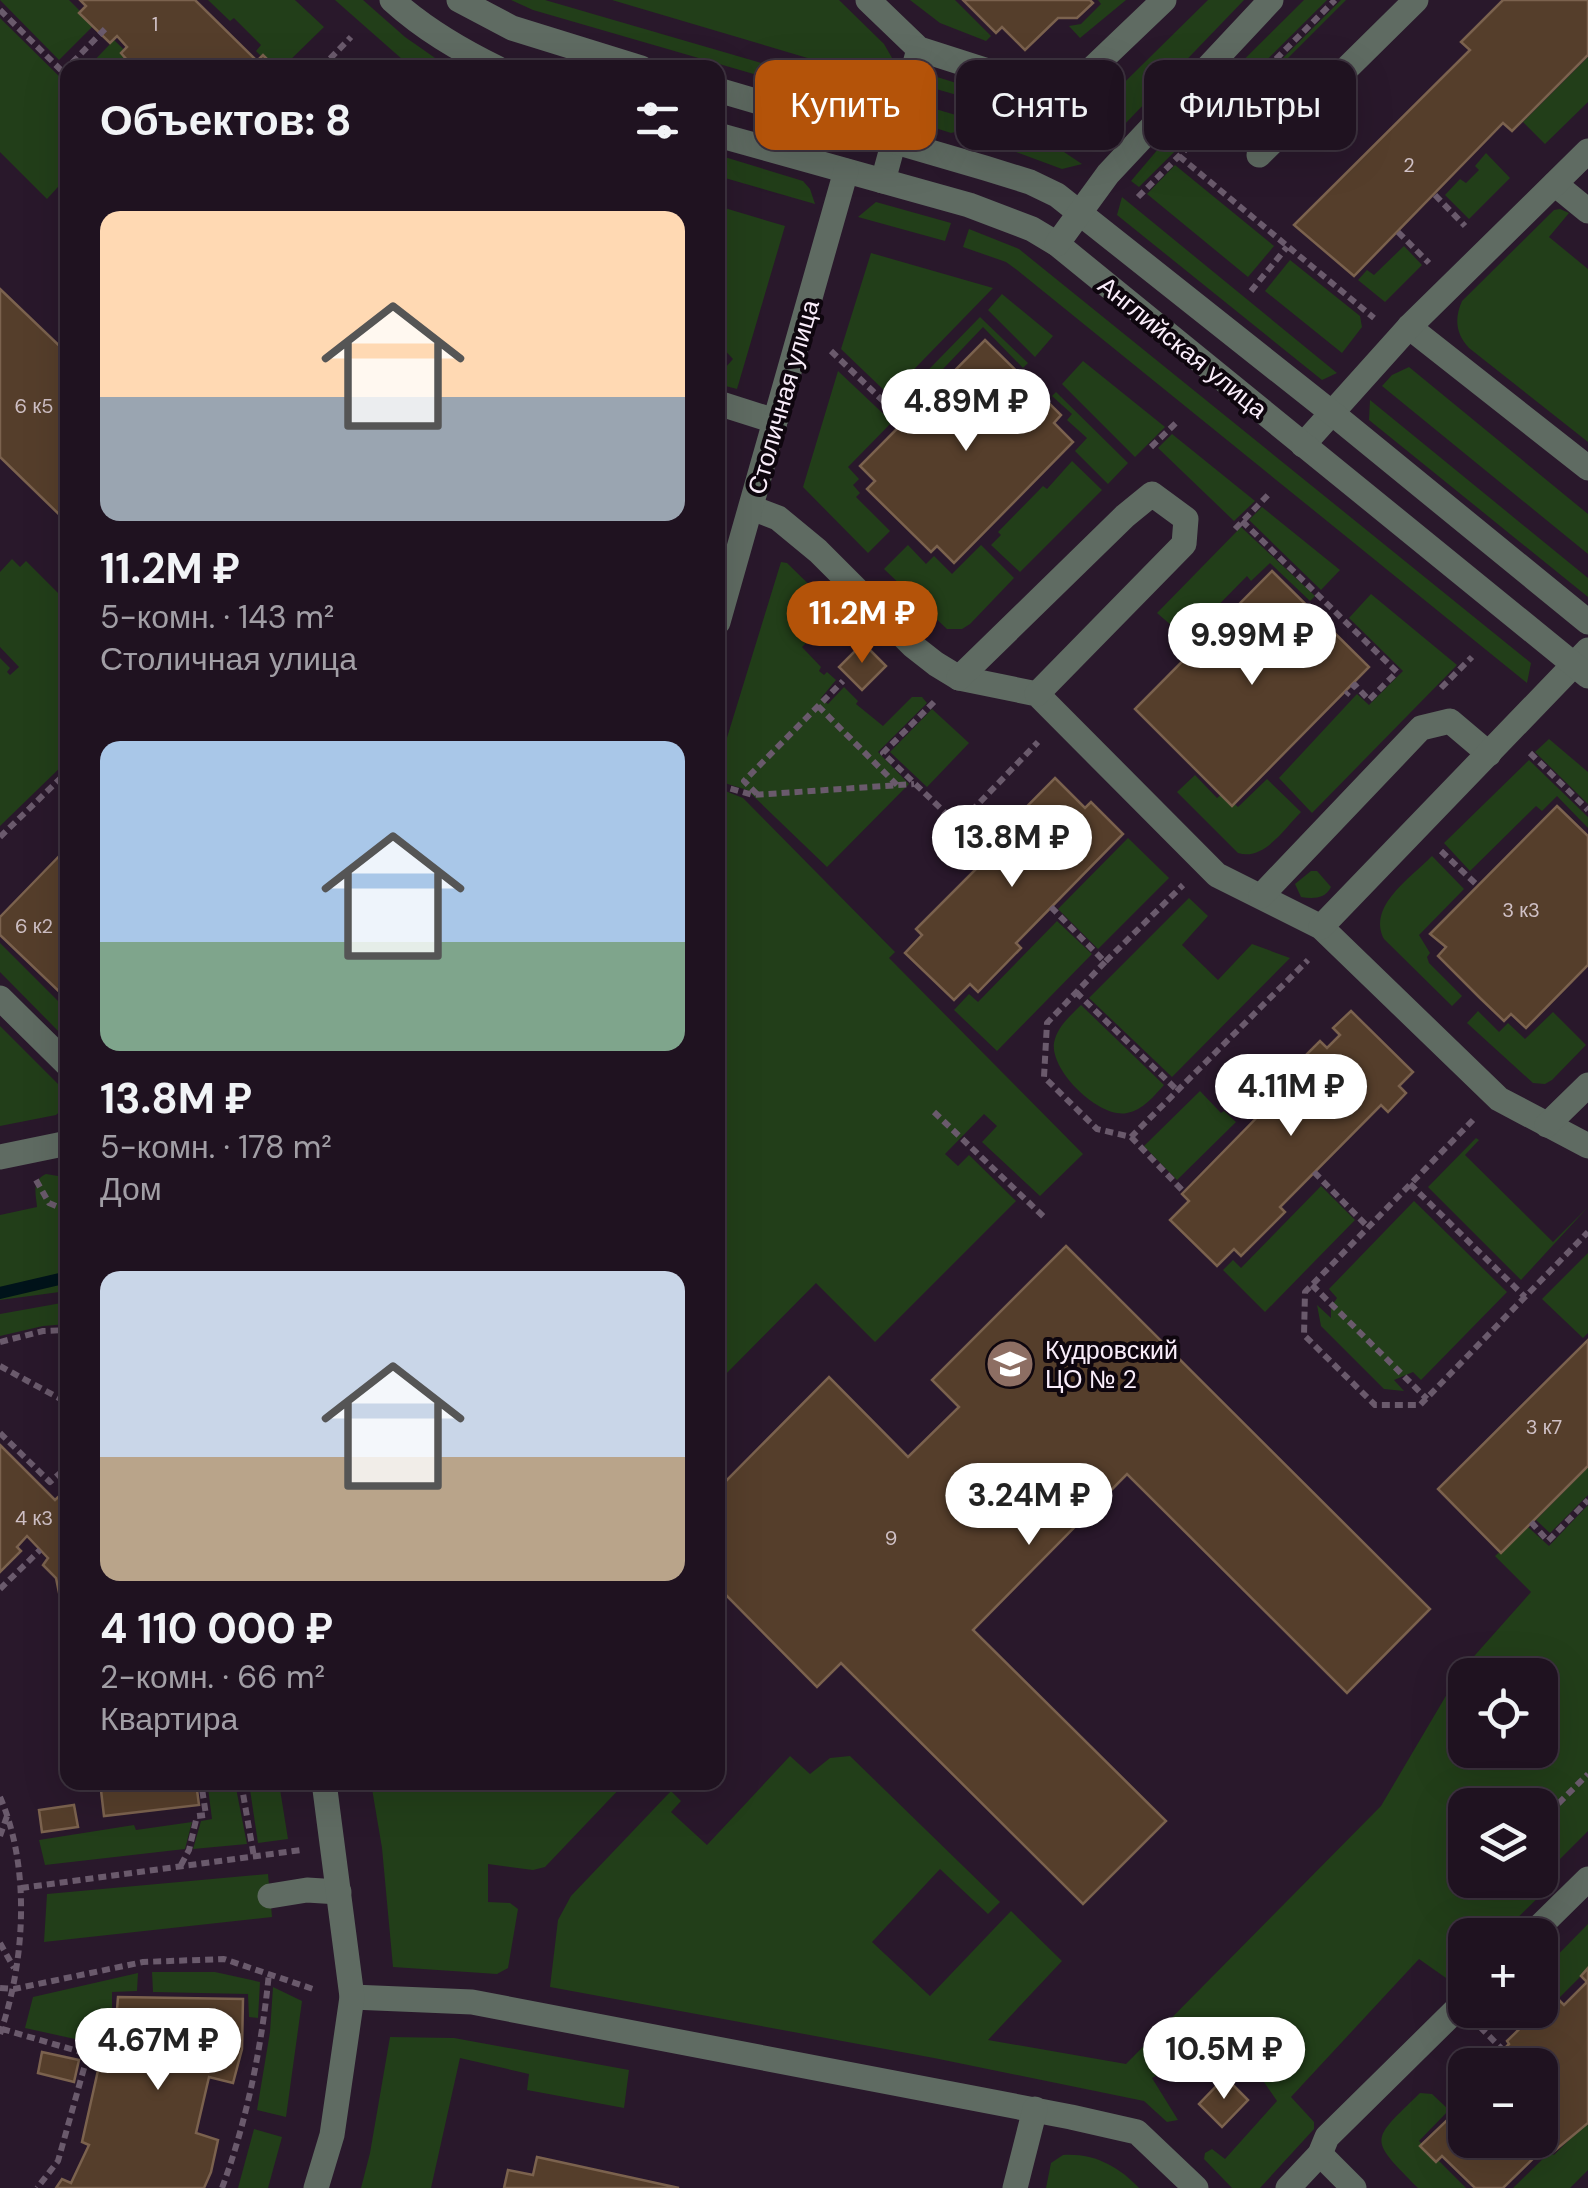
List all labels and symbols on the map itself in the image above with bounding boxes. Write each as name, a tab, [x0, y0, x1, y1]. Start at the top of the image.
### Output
house number: 1	[152, 11, 158, 37]
house number: 2	[1403, 152, 1415, 178]
street label: Английская улица	[1091, 269, 1274, 426]
street label: Столичная улица	[740, 296, 827, 498]
pin: 4.89M ₽	[874, 369, 1058, 454]
house number: 6 к5	[15, 393, 53, 419]
pin: 11.2M ₽	[770, 581, 954, 666]
pin: 9.99M ₽	[1160, 603, 1344, 688]
pin: 13.8M ₽	[920, 805, 1104, 890]
house number: 3 к3	[1502, 897, 1540, 923]
house number: 6 к2	[15, 913, 53, 939]
pin: 4.11M ₽	[1199, 1054, 1383, 1139]
place label: Кудровский ЦО № 2	[1045, 1334, 1178, 1396]
school or university icon: Кудровский ЦО № 2	[984, 1338, 1036, 1390]
house number: 3 к7	[1526, 1414, 1562, 1440]
pin: 3.24M ₽	[937, 1463, 1121, 1548]
house number: 4 к3	[15, 1505, 53, 1531]
house number: 9	[885, 1525, 897, 1551]
pin: 4.67M ₽	[66, 2008, 250, 2093]
pin: 10.5M ₽	[1132, 2017, 1316, 2102]

